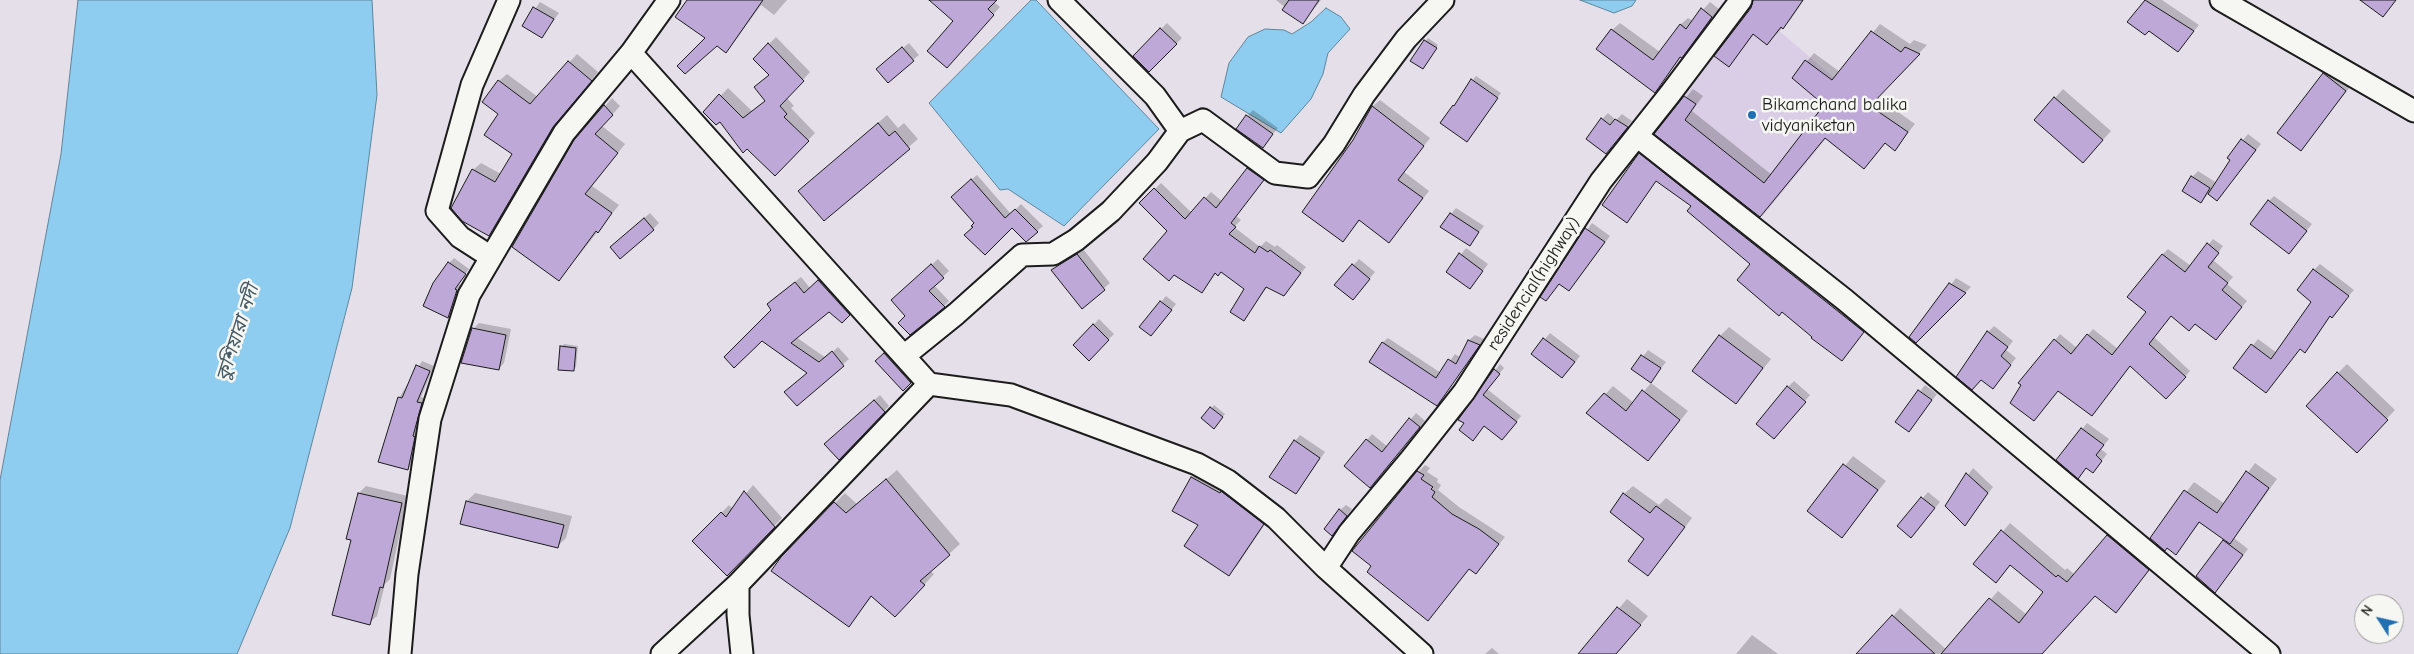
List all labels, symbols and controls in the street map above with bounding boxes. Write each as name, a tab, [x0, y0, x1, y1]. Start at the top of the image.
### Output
place label: Bikamchand balika vidyaniketan	[1762, 94, 1907, 136]
marker: Bikamchand balika vidyaniketan	[1746, 109, 1758, 121]
street label: residencial(highway)	[1483, 213, 1585, 355]
water label: কুশিয়ারা নদী	[212, 282, 264, 384]
north arrow	[2354, 594, 2404, 644]
text: N	[2358, 602, 2377, 619]

